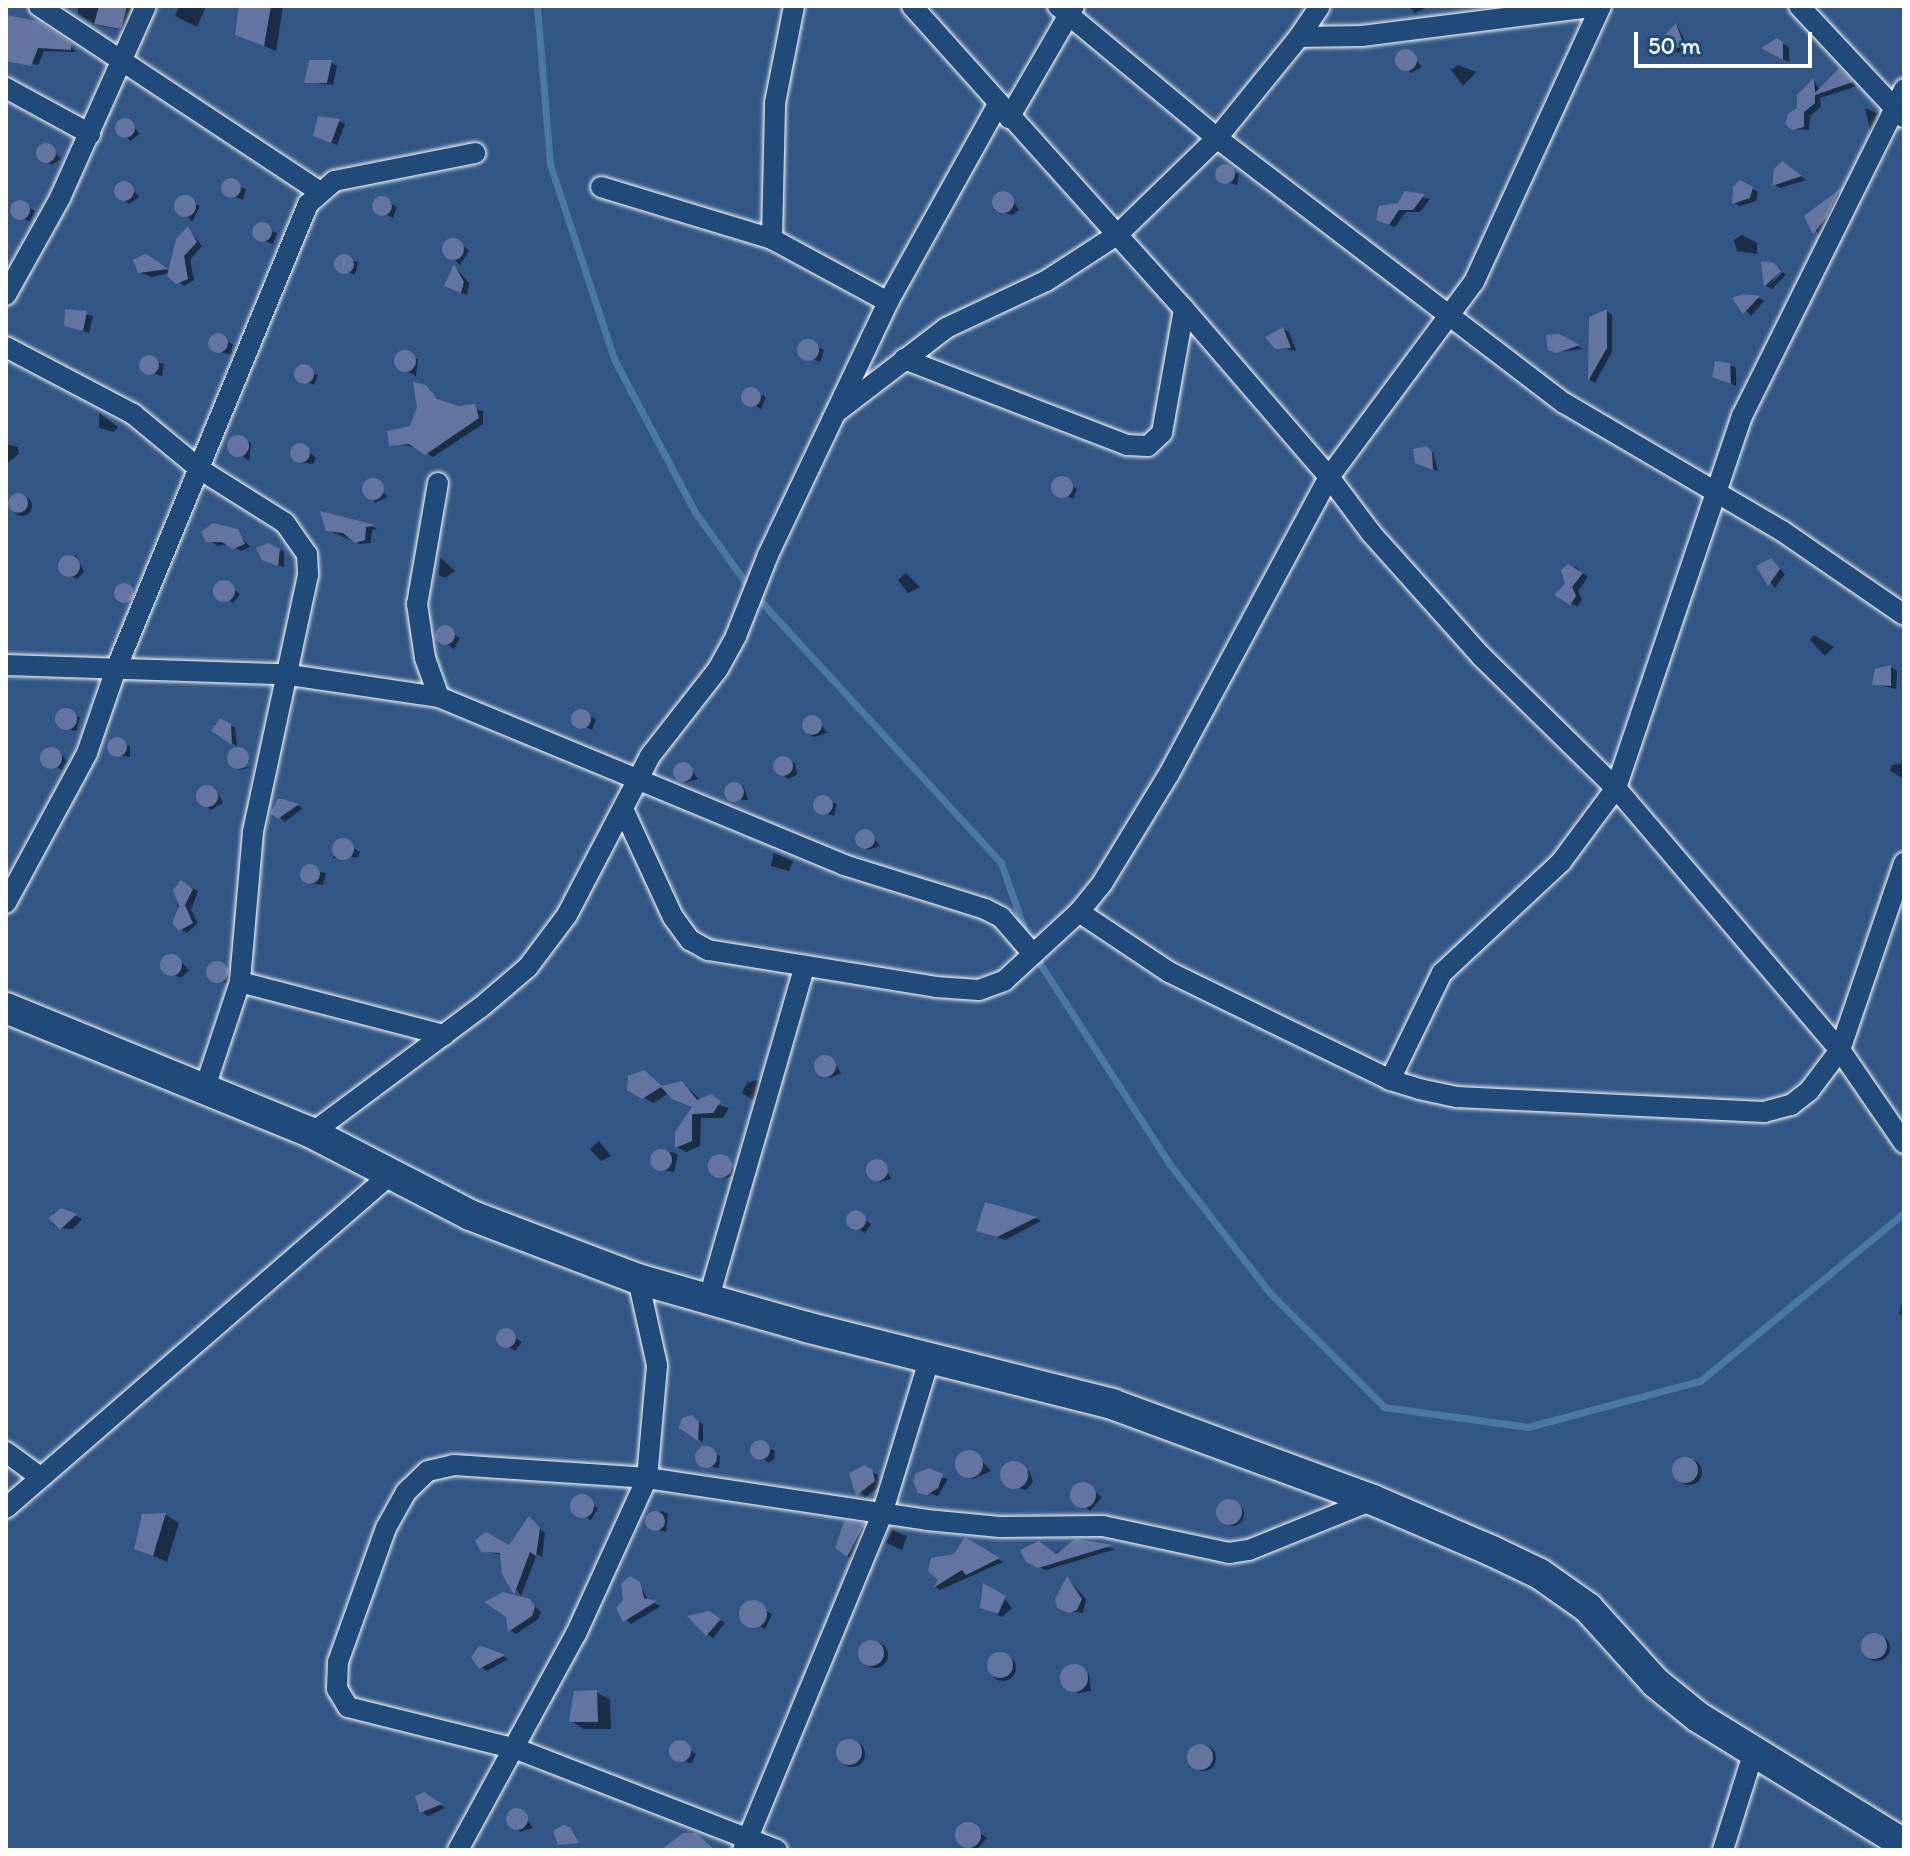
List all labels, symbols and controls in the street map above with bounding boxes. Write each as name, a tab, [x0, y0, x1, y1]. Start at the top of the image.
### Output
scale bar	[1638, 16, 1816, 66]
text: 50 m	[1648, 31, 1701, 60]

